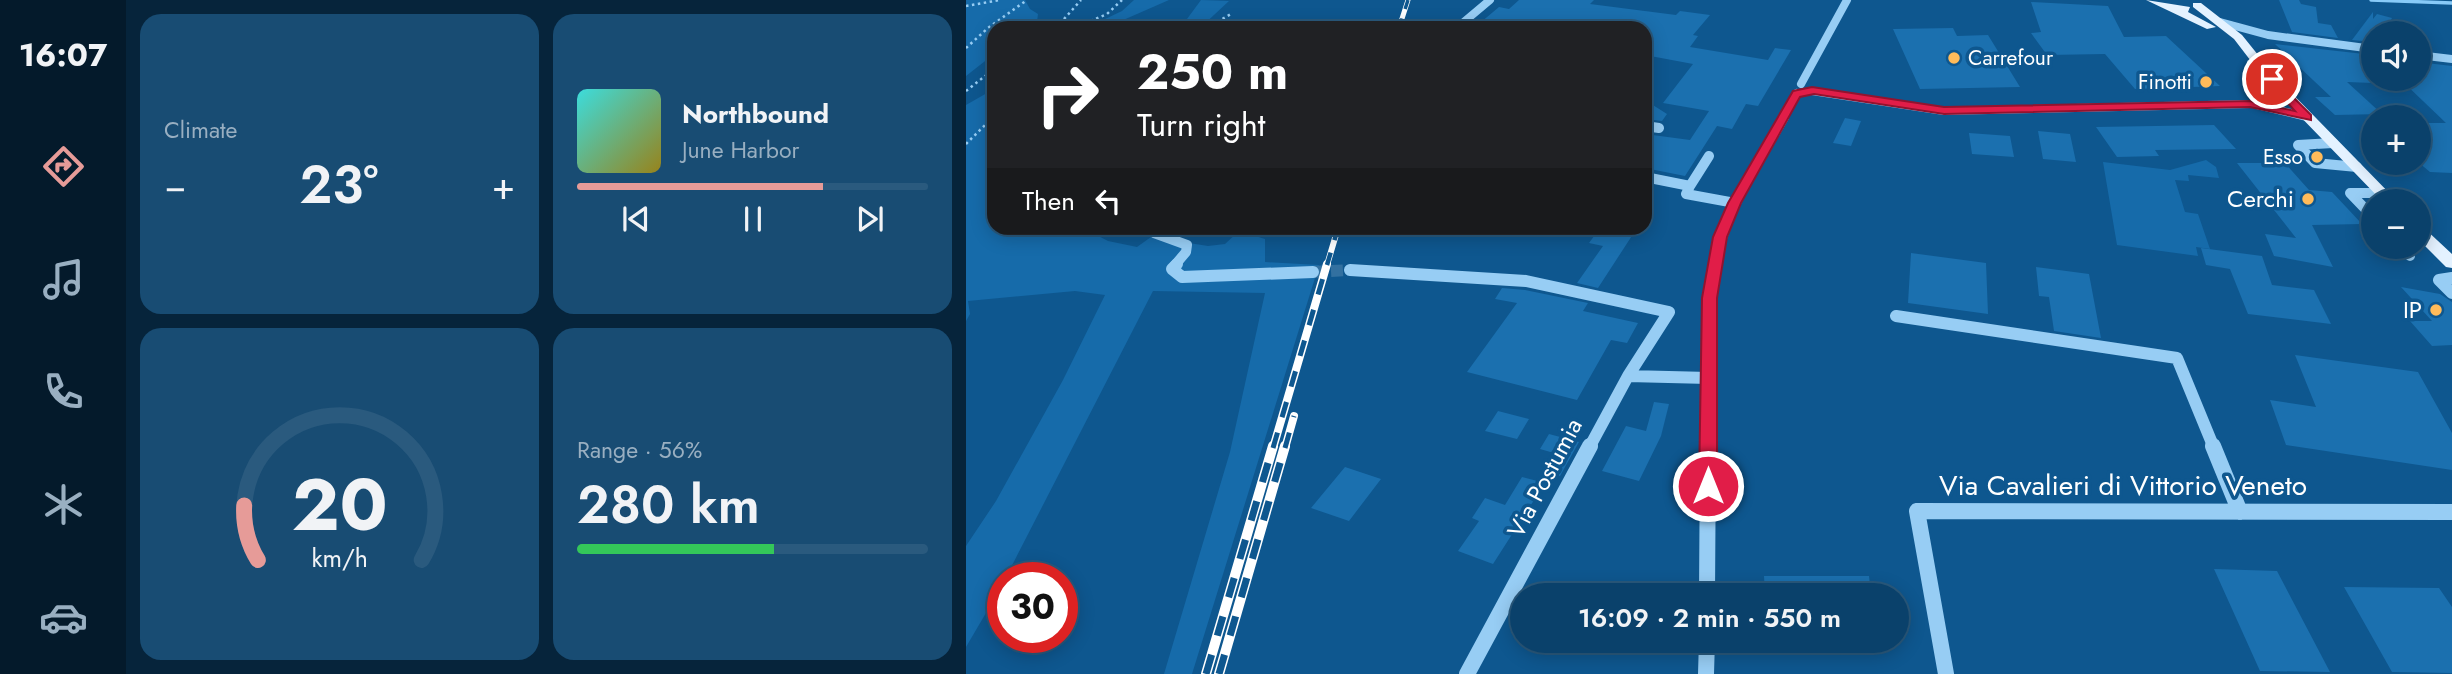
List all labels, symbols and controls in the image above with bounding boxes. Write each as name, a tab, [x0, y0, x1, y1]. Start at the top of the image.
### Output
map controls	[2361, 21, 2431, 259]
button: sound	[2361, 21, 2431, 91]
text: 16:07	[19, 32, 107, 78]
text: 250 m	[1137, 37, 1288, 107]
place label: Carrefour	[1968, 43, 2054, 73]
icon: right	[1022, 49, 1113, 140]
pin	[2242, 49, 2302, 109]
marker: Carrefour	[1946, 50, 1962, 66]
icon: arrive	[2253, 60, 2291, 98]
place label: Finotti	[2138, 67, 2192, 97]
marker: Finotti	[2198, 74, 2214, 90]
text: Northbound	[682, 95, 829, 133]
text: Turn right	[1137, 102, 1266, 148]
button: +	[2361, 105, 2431, 175]
text: Climate	[164, 113, 237, 147]
text: June Harbor	[682, 133, 799, 167]
icon: directions	[39, 142, 88, 191]
place label: Esso	[2263, 142, 2303, 172]
text: 23°	[300, 147, 378, 223]
marker: Esso	[2309, 149, 2325, 165]
text: −	[164, 158, 186, 213]
text: +	[492, 158, 515, 213]
place label: Cerchi	[2227, 181, 2294, 216]
text: Then	[1022, 182, 1075, 220]
icon: left	[1089, 182, 1127, 220]
button: −	[2361, 189, 2431, 259]
marker: Cerchi	[2300, 191, 2316, 207]
icon: previous	[617, 200, 655, 238]
icon: pause	[734, 200, 772, 238]
icon: next	[851, 200, 889, 238]
icon: music	[39, 255, 88, 304]
place label: IP	[2403, 292, 2422, 327]
marker: IP	[2428, 302, 2444, 318]
icon: phone	[39, 367, 88, 416]
street label: Via Postumia	[1498, 412, 1591, 544]
text: Range · 56%	[577, 433, 702, 467]
position arrow	[1671, 449, 1745, 523]
text: 20	[292, 452, 387, 557]
street label: Via Cavalieri di Vittorio Veneto	[1939, 465, 2307, 506]
text: 280 km	[577, 467, 760, 543]
icon: climate	[39, 480, 88, 529]
text: km/h	[311, 540, 368, 576]
speed limit sign: 30	[987, 562, 1078, 653]
icon: car	[39, 593, 88, 642]
text: 16:09 · 2 min · 550 m	[1578, 599, 1841, 637]

